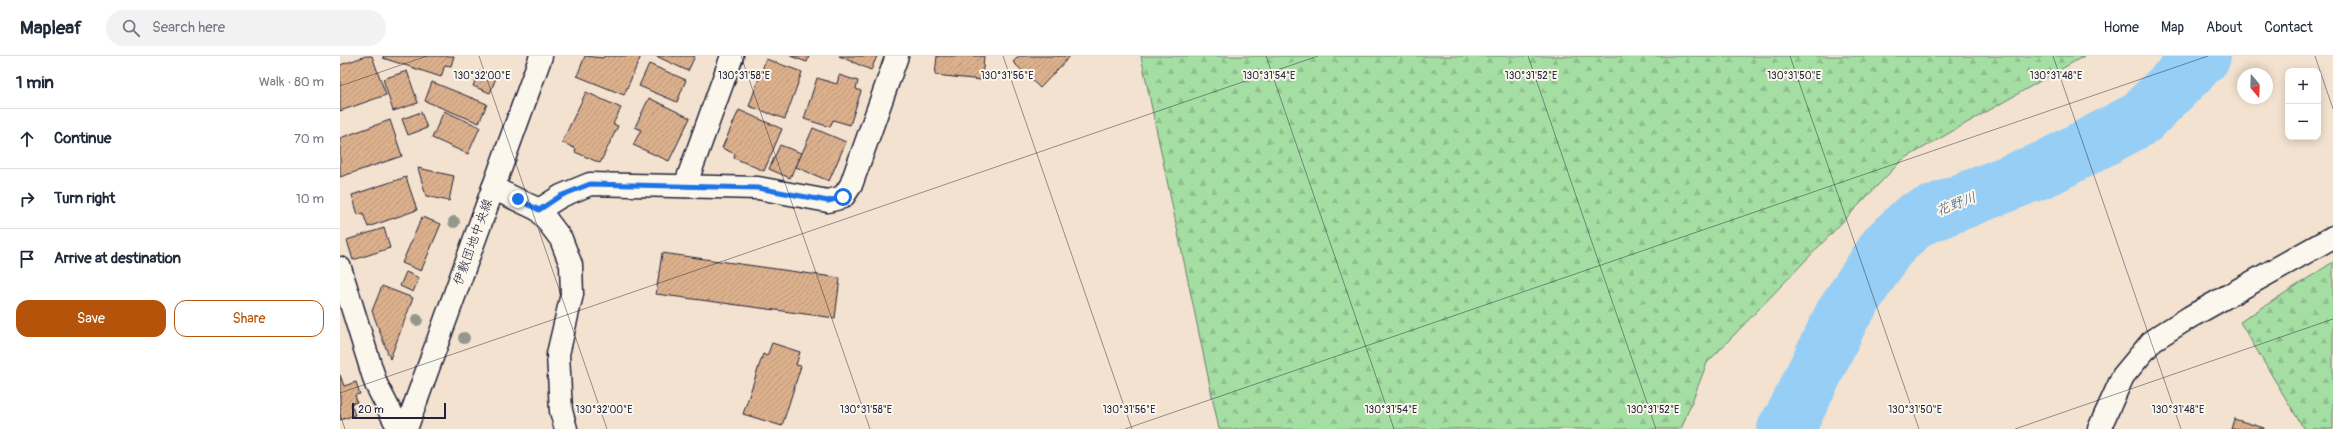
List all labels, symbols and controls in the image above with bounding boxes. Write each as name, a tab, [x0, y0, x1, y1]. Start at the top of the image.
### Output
search box	[106, 10, 386, 46]
text: Mapleaf	[20, 16, 82, 40]
icon: search	[120, 17, 142, 39]
text: Search here	[152, 18, 225, 37]
text: Home	[2104, 19, 2139, 36]
text: Map	[2161, 19, 2184, 36]
text: About	[2206, 19, 2242, 36]
text: Contact	[2264, 19, 2313, 36]
north arrow	[2237, 68, 2273, 104]
map controls	[2285, 68, 2321, 140]
button: +	[2285, 68, 2321, 104]
text: 130°32'00"E	[454, 70, 510, 82]
text: 130°31'58"E	[718, 70, 770, 82]
text: 130°31'56"E	[981, 70, 1033, 82]
text: 130°31'54"E	[1243, 70, 1295, 82]
text: 130°31'52"E	[1505, 70, 1557, 82]
text: 130°31'50"E	[1767, 70, 1821, 82]
text: 130°31'48"E	[2030, 70, 2082, 82]
text: 1 min	[16, 72, 54, 93]
text: Walk · 80 m	[259, 74, 324, 90]
button: −	[2285, 104, 2321, 140]
icon: ahead	[16, 128, 38, 150]
text: Continue	[54, 129, 112, 148]
text: 70 m	[294, 131, 324, 147]
icon: right	[16, 188, 38, 210]
route start	[834, 188, 852, 206]
text: Turn right	[54, 189, 115, 208]
water label: 花野川	[1933, 189, 1979, 219]
route end	[509, 190, 527, 208]
text: 10 m	[296, 191, 324, 207]
street label: 伊敷団地中央線	[450, 196, 496, 287]
icon: arrive	[16, 248, 38, 270]
text: Arrive at destination	[54, 249, 181, 268]
button: Save	[16, 300, 166, 337]
button: Share	[174, 300, 324, 337]
scale bar	[352, 401, 446, 420]
text: 20 m	[358, 403, 384, 416]
text: 130°32'00"E	[576, 404, 632, 416]
text: 130°31'58"E	[840, 404, 892, 416]
text: 130°31'56"E	[1103, 404, 1155, 416]
text: 130°31'54"E	[1365, 404, 1417, 416]
text: 130°31'52"E	[1627, 404, 1679, 416]
text: 130°31'50"E	[1888, 404, 1942, 416]
text: 130°31'48"E	[2152, 404, 2204, 416]

